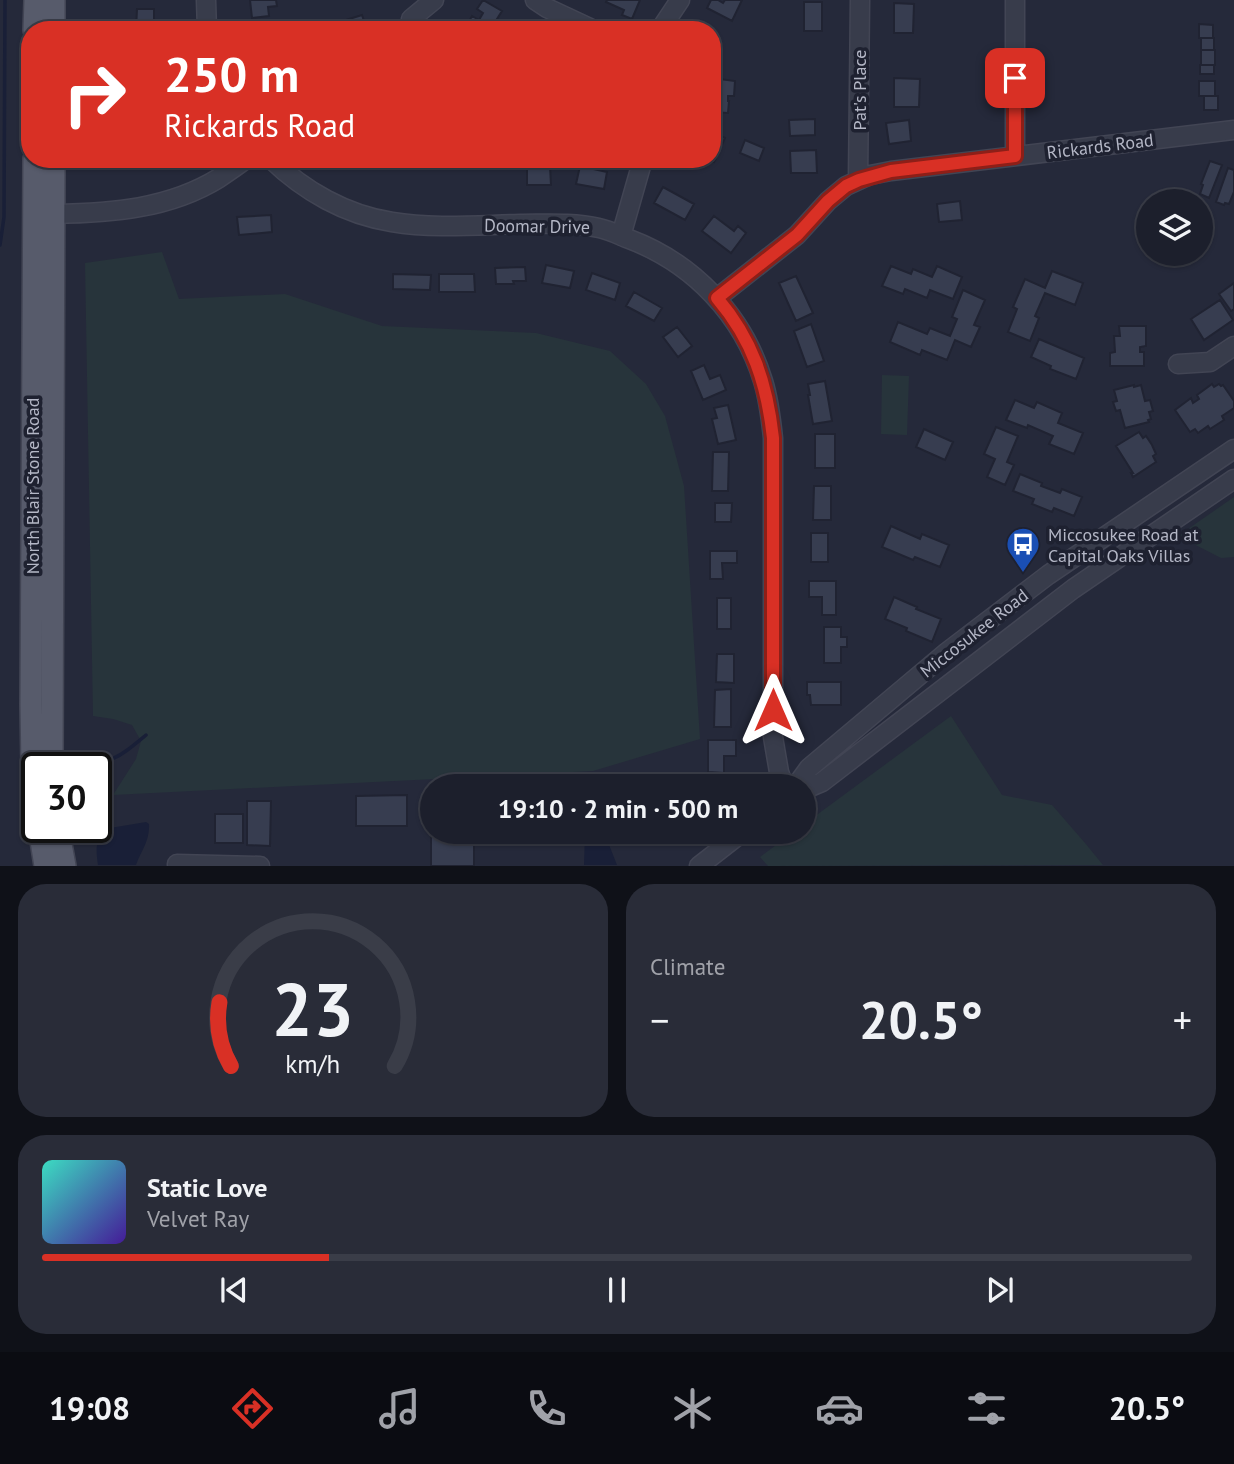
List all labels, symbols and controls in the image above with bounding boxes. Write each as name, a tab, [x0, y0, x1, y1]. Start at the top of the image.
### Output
text: 250 m	[164, 42, 299, 106]
pin	[985, 48, 1045, 108]
icon: right	[49, 49, 140, 140]
street label: Pat's Place	[848, 50, 871, 130]
icon: arrive	[996, 59, 1034, 97]
text: Rickards Road	[164, 104, 355, 146]
street label: Rickards Road	[1045, 128, 1155, 164]
map controls	[1136, 189, 1213, 266]
button: layers	[1136, 189, 1213, 266]
street label: Doomar Drive	[484, 214, 590, 238]
street label: North Blair Stone Road	[21, 398, 44, 574]
place label: Miccosukee Road at Capital Oaks Villas	[1048, 523, 1199, 567]
bus stop icon: Miccosukee Road at Capital Oaks Villas	[1004, 525, 1042, 574]
street label: Miccosukee Road	[915, 584, 1033, 682]
position arrow	[736, 673, 810, 747]
speed limit sign: 30	[21, 752, 112, 843]
text: 19:10 · 2 min · 500 m	[498, 792, 738, 825]
text: Climate	[650, 952, 725, 981]
text: 23	[272, 963, 354, 1057]
text: 20.5°	[859, 986, 983, 1053]
text: −	[650, 995, 669, 1044]
text: +	[1173, 995, 1192, 1044]
text: km/h	[286, 1048, 340, 1080]
text: Static Love	[147, 1171, 268, 1204]
text: Velvet Ray	[147, 1204, 249, 1233]
icon: previous	[215, 1271, 253, 1309]
icon: pause	[598, 1271, 636, 1309]
icon: next	[981, 1271, 1019, 1309]
icon: directions	[228, 1384, 277, 1433]
icon: music	[375, 1384, 424, 1433]
icon: phone	[522, 1384, 571, 1433]
icon: climate	[668, 1384, 717, 1433]
icon: car	[815, 1384, 864, 1433]
icon: filters	[962, 1384, 1011, 1433]
text: 19:08	[49, 1387, 130, 1429]
text: 20.5°	[1109, 1387, 1185, 1429]

